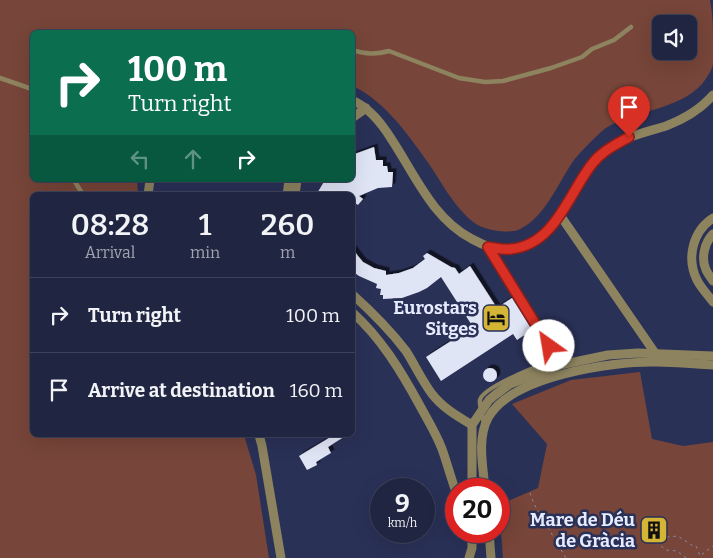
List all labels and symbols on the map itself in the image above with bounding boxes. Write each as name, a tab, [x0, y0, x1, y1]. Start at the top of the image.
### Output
pin	[608, 86, 650, 137]
place label: Eurostars Sitges	[393, 297, 477, 340]
hotel icon: Eurostars Sitges	[481, 303, 511, 333]
position arrow	[522, 319, 574, 371]
speed limit sign: 20	[445, 478, 510, 543]
place label: Mare de Déu de Gràcia	[530, 509, 636, 552]
building icon: Mare de Déu de Gràcia	[639, 515, 669, 545]

